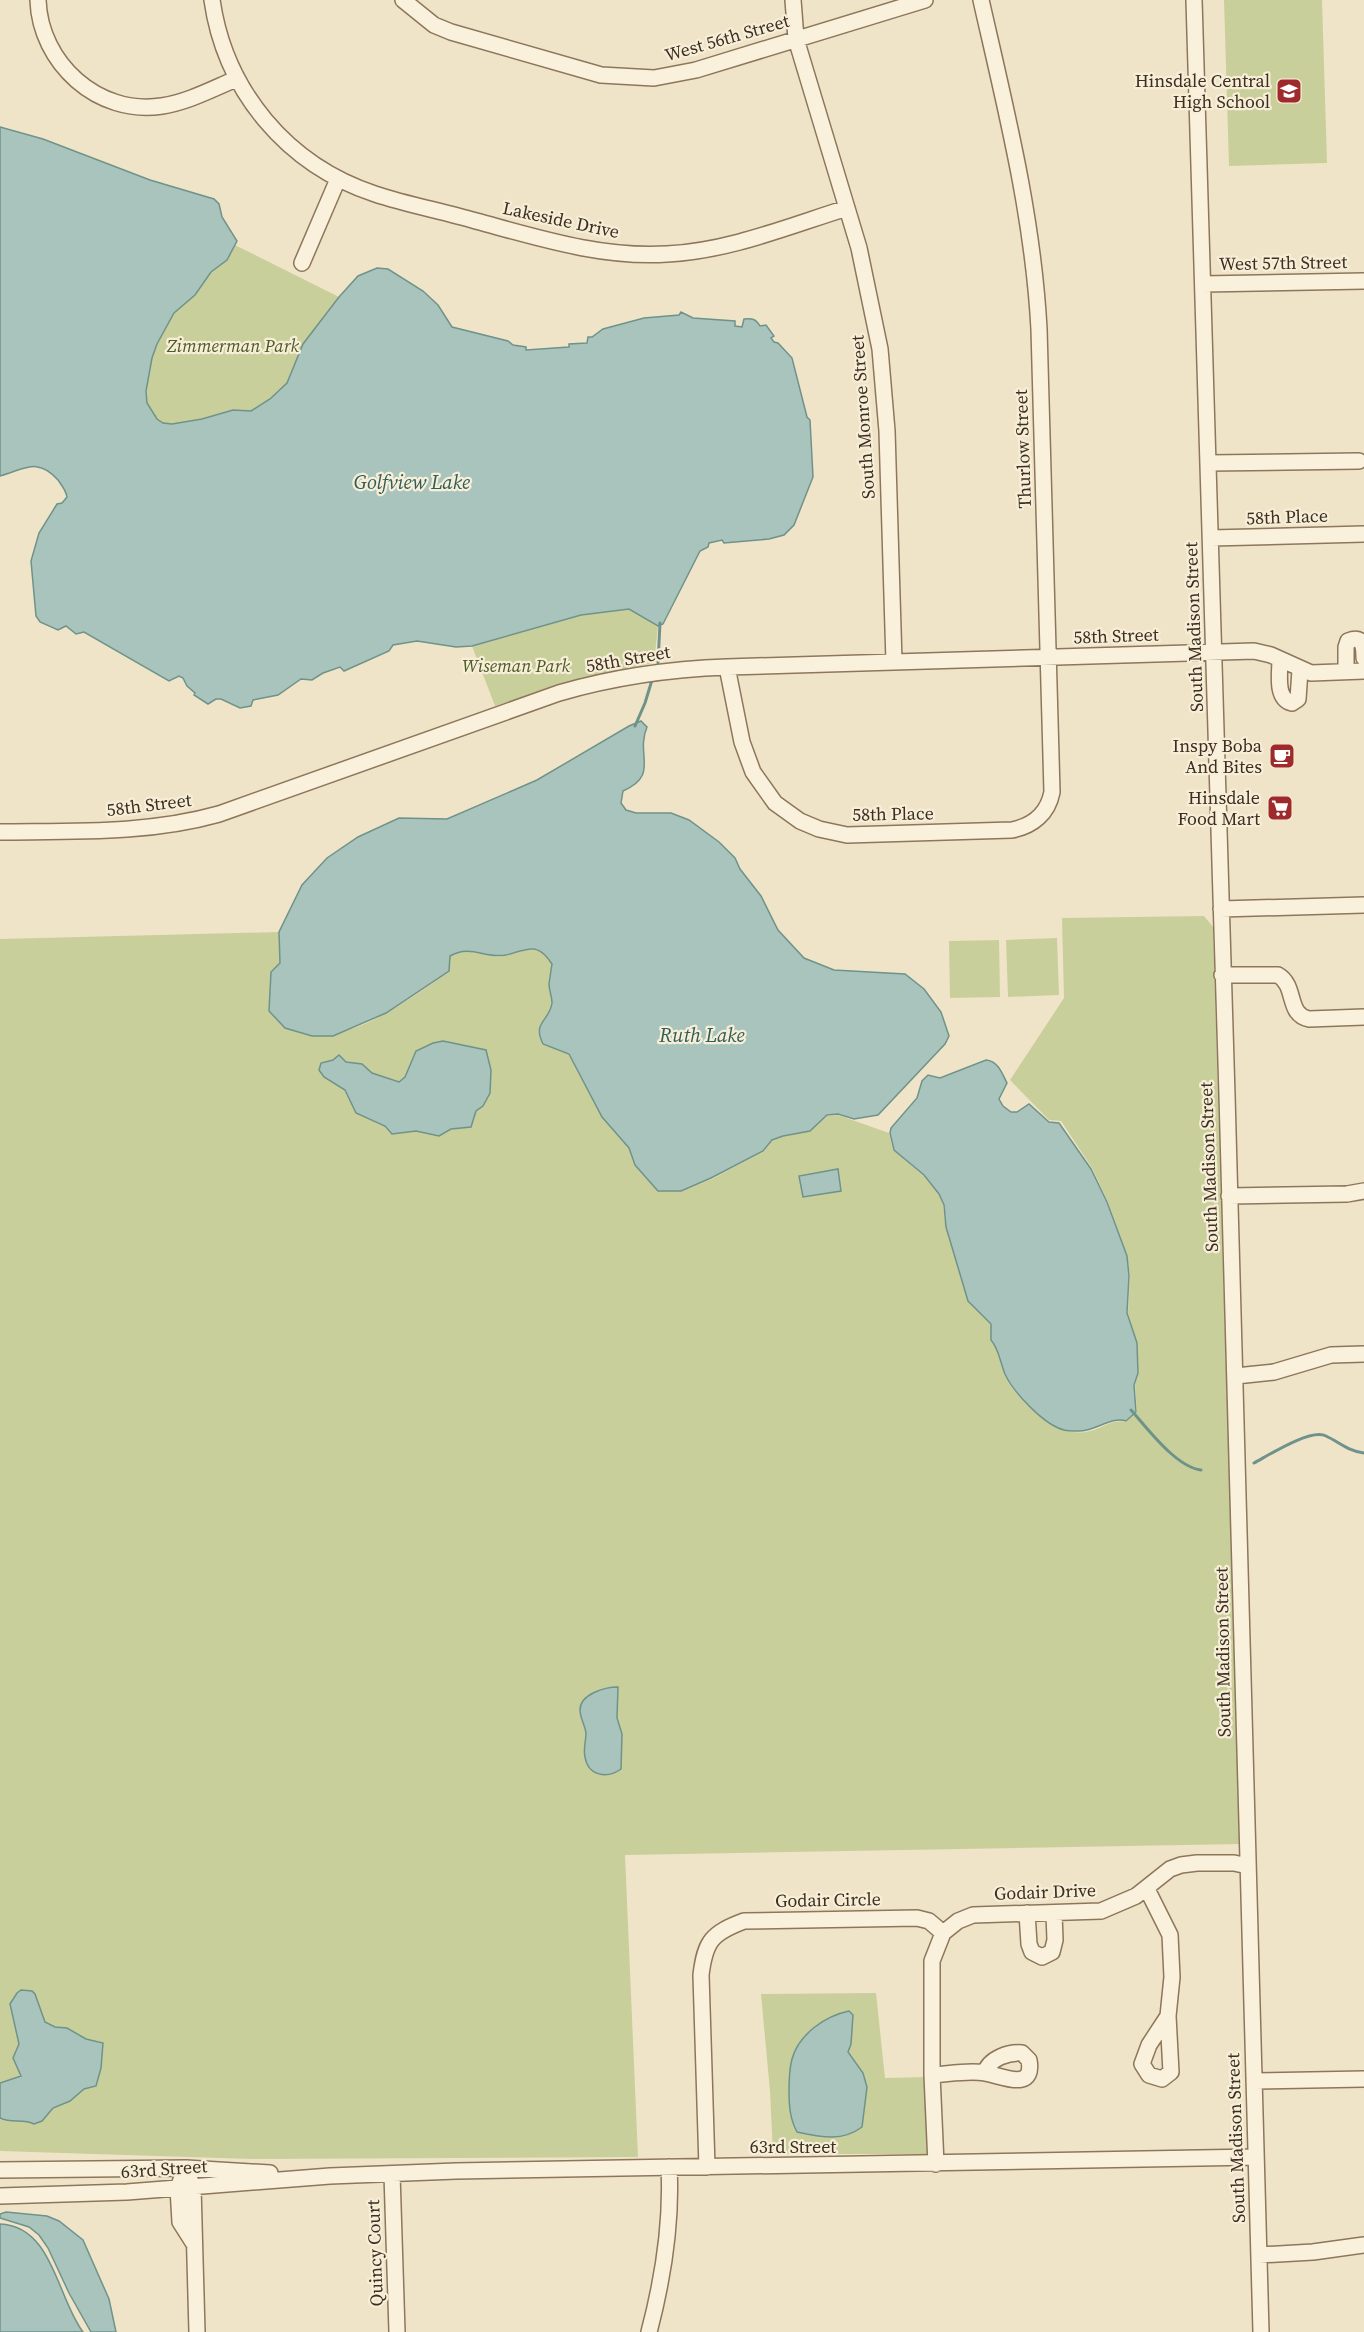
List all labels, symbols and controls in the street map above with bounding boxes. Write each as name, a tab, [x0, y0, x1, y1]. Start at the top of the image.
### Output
street label: West 56th Street	[662, 8, 792, 67]
place label: Hinsdale Central High School	[1135, 68, 1270, 114]
school or university icon: Hinsdale Central High School	[1274, 76, 1304, 106]
street label: Lakeside Drive	[500, 195, 622, 244]
street label: West 57th Street	[1219, 249, 1348, 276]
park label: Zimmerman Park	[166, 333, 300, 358]
street label: South Monroe Street	[844, 334, 881, 500]
street label: Thurlow Street	[1008, 389, 1037, 509]
water label: Golfview Lake	[354, 468, 470, 496]
street label: 58th Place	[1246, 503, 1328, 530]
street label: South Madison Street	[1178, 541, 1209, 713]
street label: 58th Street	[1073, 622, 1159, 649]
street label: 58th Street	[584, 639, 672, 678]
park label: Wiseman Park	[462, 653, 570, 678]
place label: Inspy Boba And Bites	[1172, 733, 1263, 779]
cafe icon: Inspy Boba And Bites	[1267, 741, 1297, 771]
place label: Hinsdale Food Mart	[1177, 785, 1260, 831]
street label: 58th Street	[105, 787, 193, 822]
supermarket icon: Hinsdale Food Mart	[1265, 793, 1295, 823]
street label: 58th Place	[852, 800, 934, 827]
water label: Ruth Lake	[658, 1021, 745, 1049]
street label: South Madison Street	[1193, 1081, 1224, 1253]
street label: South Madison Street	[1209, 1567, 1236, 1737]
street label: Godair Drive	[994, 1877, 1096, 1906]
street label: Godair Circle	[775, 1886, 881, 1913]
street label: South Madison Street	[1220, 2052, 1251, 2224]
street label: 63rd Street	[750, 2134, 836, 2159]
street label: 63rd Street	[120, 2153, 208, 2184]
street label: Quincy Court	[360, 2199, 389, 2307]

